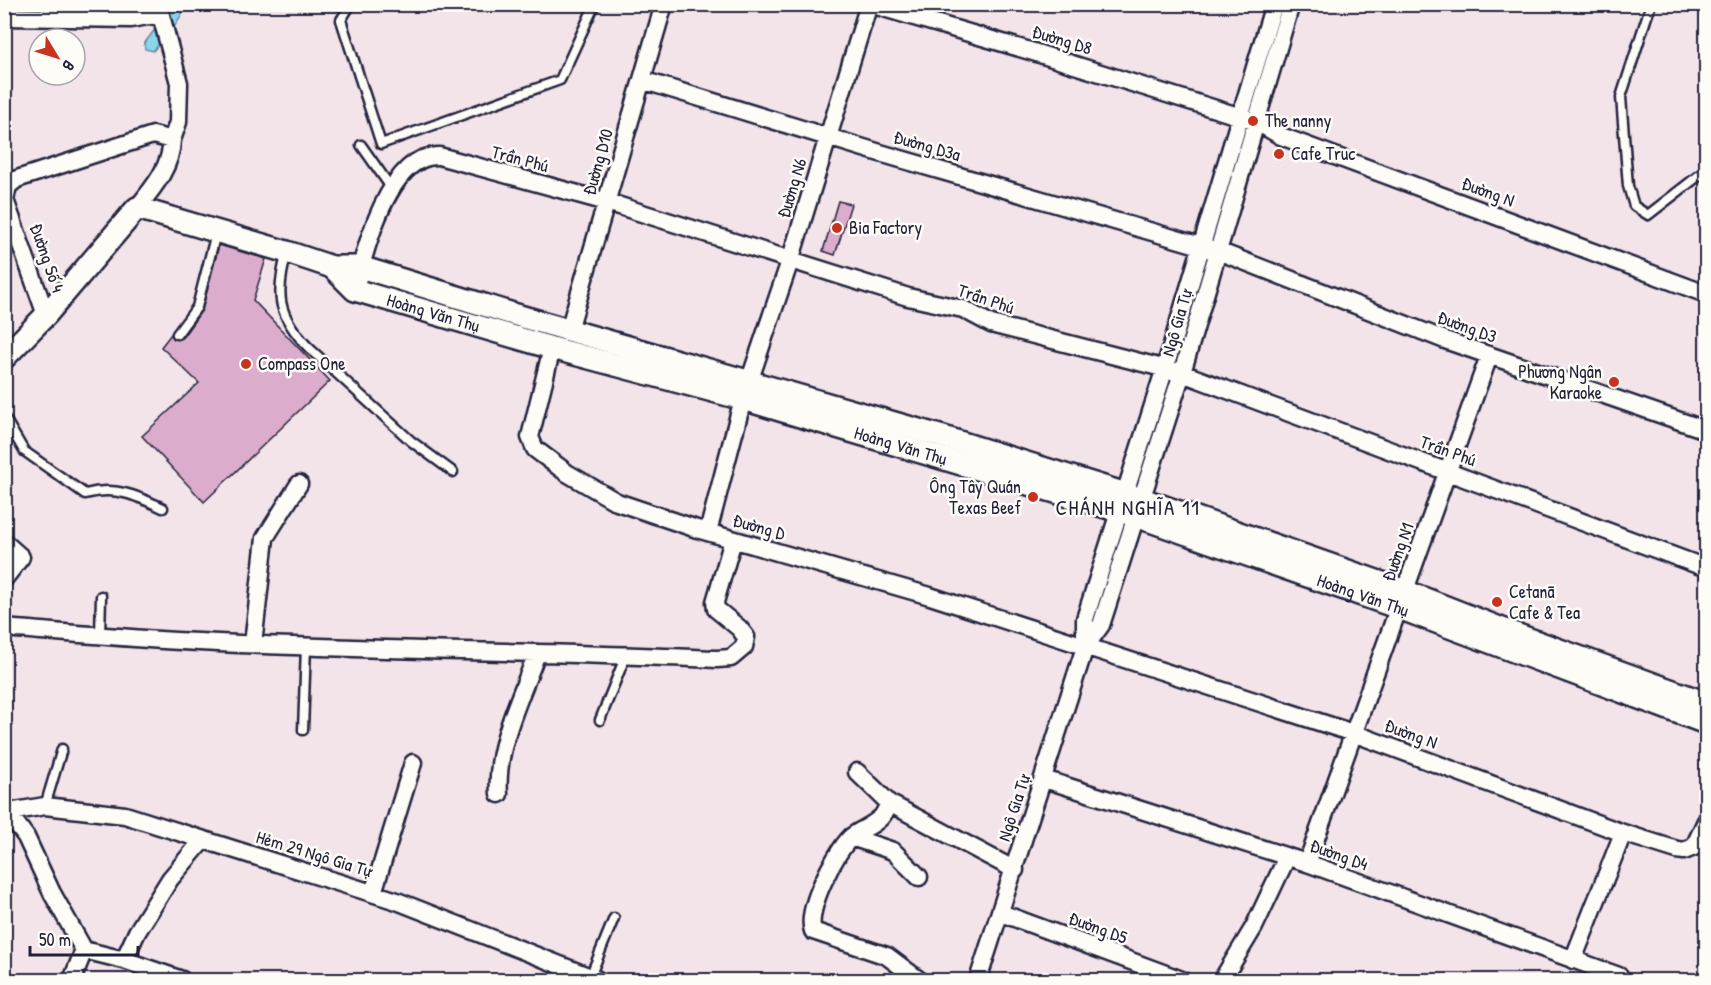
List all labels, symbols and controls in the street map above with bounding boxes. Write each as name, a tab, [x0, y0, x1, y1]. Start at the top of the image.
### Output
street label: Đường D8	[1029, 19, 1095, 60]
north arrow	[27, 27, 87, 87]
text: B	[58, 56, 80, 76]
place label: The nanny	[1265, 108, 1332, 133]
marker: The nanny	[1246, 114, 1260, 128]
street label: Đường D3a	[891, 124, 963, 167]
street label: Đường D10	[576, 126, 619, 198]
street label: Trần Phú	[489, 139, 551, 178]
place label: Cafe Truc	[1291, 141, 1355, 166]
marker: Cafe Truc	[1272, 147, 1286, 161]
street label: Đường N6	[771, 155, 812, 221]
street label: Đường N	[1458, 171, 1518, 213]
place label: Bia Factory	[849, 215, 923, 240]
street label: Đường Số 4	[24, 220, 71, 296]
marker: Bia Factory	[830, 221, 844, 235]
street label: Trần Phú	[955, 277, 1018, 320]
street label: Ngô Gia Tự	[1155, 285, 1198, 359]
street label: Hoàng Văn Thụ	[384, 287, 483, 338]
street label: Đường D3	[1434, 304, 1500, 349]
place label: Compass One	[258, 351, 345, 376]
marker: Compass One	[239, 357, 253, 371]
place label: Phương Ngân Karaoke	[1518, 359, 1602, 405]
marker: Phương Ngân Karaoke	[1607, 375, 1621, 389]
street label: Hoàng Văn Thụ	[851, 420, 950, 471]
street label: Trần Phú	[1417, 429, 1480, 472]
place label: Ông Tây Quán Texas Beef	[929, 474, 1022, 520]
marker: Ông Tây Quán Texas Beef	[1026, 490, 1040, 504]
district label: CHÁNH NGHĨA 11	[1056, 493, 1200, 522]
street label: Đường D	[730, 507, 789, 546]
street label: Đường N1	[1375, 519, 1420, 585]
street label: Hoàng Văn Thụ	[1314, 567, 1413, 623]
place label: Cetanā Cafe & Tea	[1509, 579, 1580, 625]
marker: Cetanā Cafe & Tea	[1490, 595, 1504, 609]
street label: Đường N	[1381, 713, 1441, 755]
street label: Ngô Gia Tự	[991, 770, 1037, 844]
street label: Hẻm 29 Ngô Gia Tự	[253, 824, 377, 883]
street label: Đường D4	[1307, 833, 1372, 877]
street label: Đường D5	[1065, 905, 1131, 950]
scale bar	[30, 919, 138, 957]
text: 50 m	[39, 927, 71, 952]

